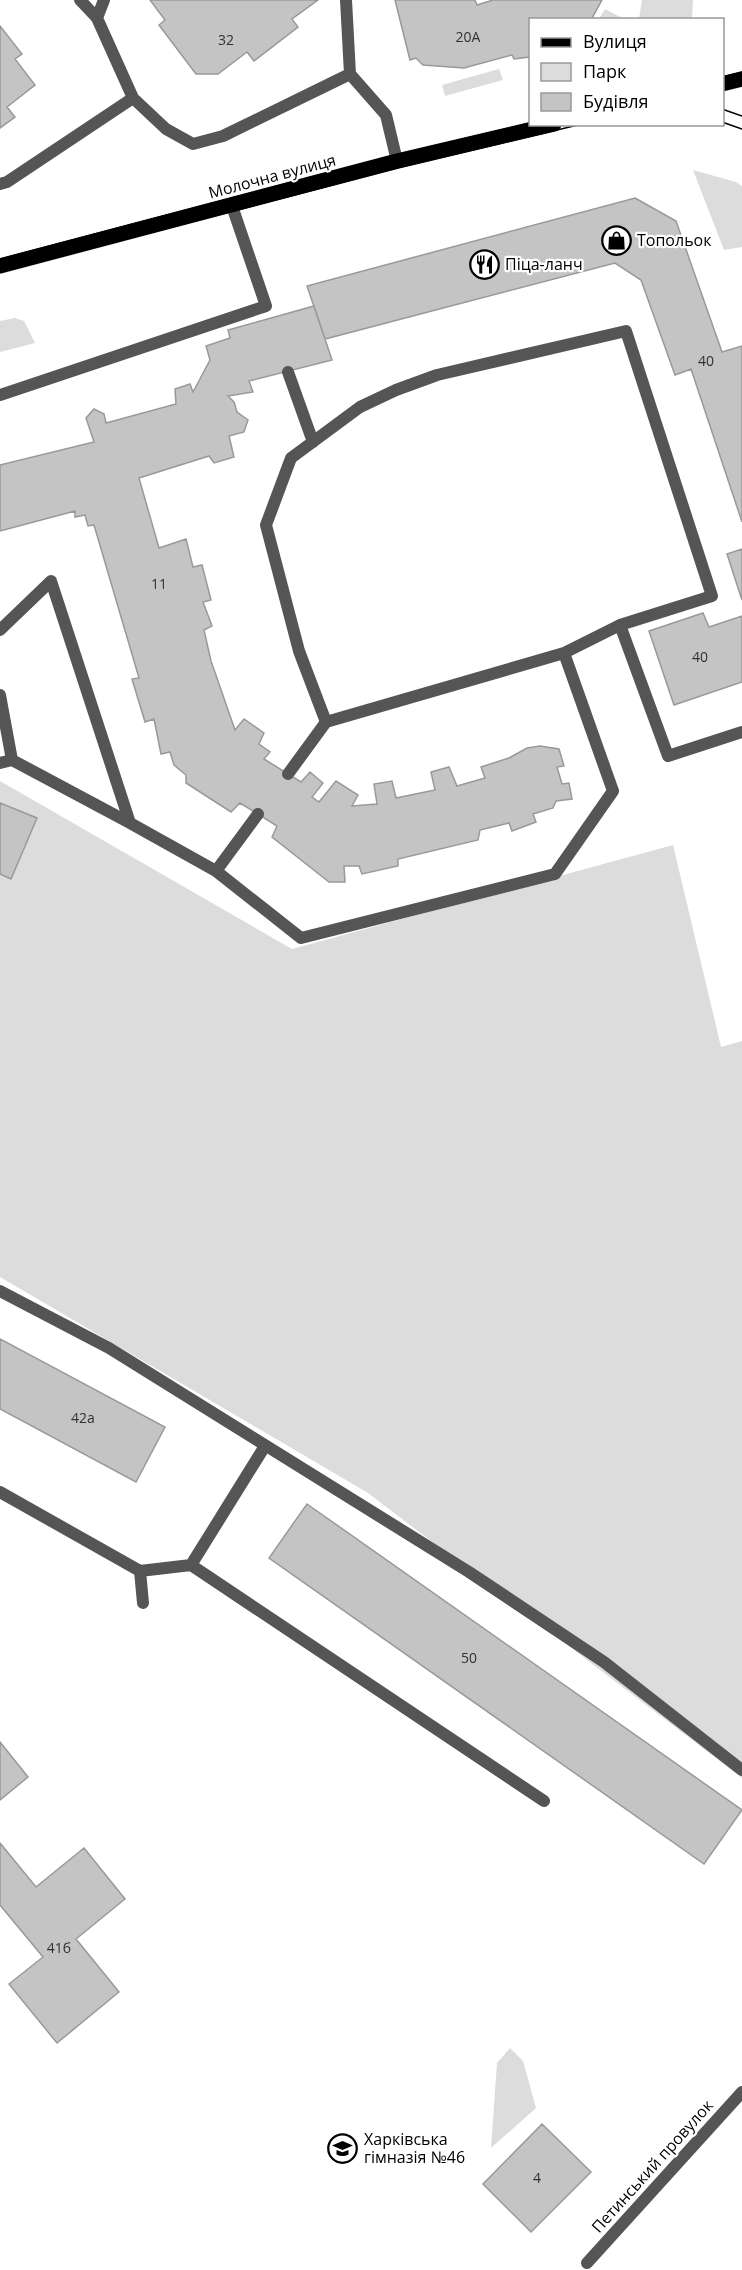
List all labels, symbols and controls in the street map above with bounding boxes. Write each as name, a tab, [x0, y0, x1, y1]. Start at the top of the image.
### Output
legend	[529, 18, 724, 126]
house number: 20А	[456, 27, 481, 46]
text: Вулиця	[583, 29, 647, 53]
house number: 32	[218, 30, 234, 49]
text: Парк	[583, 59, 627, 83]
text: Будівля	[583, 89, 649, 113]
street label: Молочна вулиця	[206, 148, 338, 204]
shop icon: Топольок	[600, 224, 632, 256]
place label: Топольок	[637, 229, 712, 251]
restaurant icon: Піца-ланч	[468, 248, 500, 280]
place label: Піца-ланч	[505, 253, 583, 275]
house number: 40	[698, 351, 714, 370]
house number: 11	[151, 574, 167, 593]
house number: 40	[692, 647, 708, 666]
house number: 42а	[71, 1408, 95, 1427]
house number: 50	[461, 1648, 477, 1667]
house number: 41б	[47, 1938, 71, 1957]
street label: Петинський провулок	[586, 2094, 718, 2237]
place label: Харківська гімназія №46	[364, 2128, 465, 2168]
school or university icon: Харківська гімназія №46	[327, 2132, 359, 2164]
house number: 4	[533, 2168, 541, 2187]

